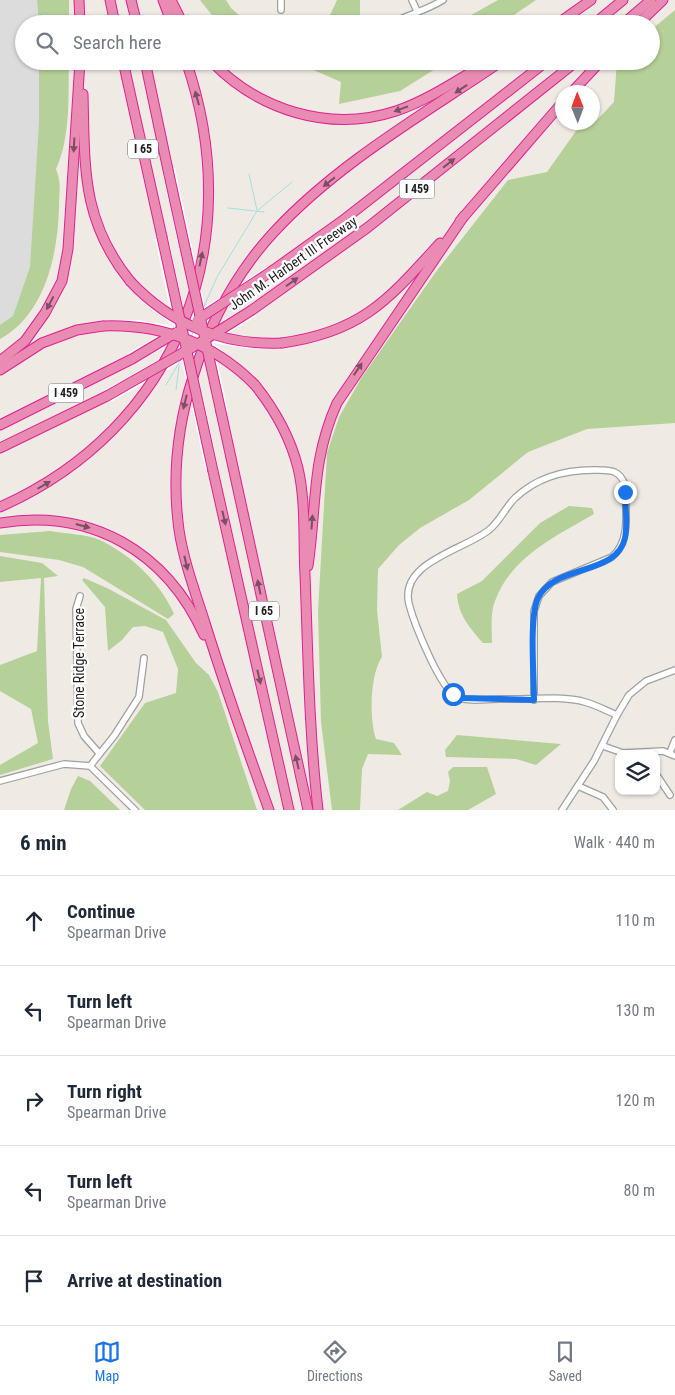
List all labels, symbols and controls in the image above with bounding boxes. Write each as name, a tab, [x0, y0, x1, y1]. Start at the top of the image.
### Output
search box	[15, 15, 660, 70]
icon: search	[33, 29, 61, 57]
text: Search here	[73, 31, 161, 54]
one-way arrow	[455, 84, 468, 94]
north arrow	[555, 85, 600, 130]
one-way arrow	[193, 90, 201, 105]
one-way arrow	[393, 105, 408, 113]
one-way arrow	[70, 137, 78, 153]
road number: I 65	[128, 140, 158, 158]
one-way arrow	[443, 157, 456, 168]
one-way arrow	[322, 177, 335, 188]
road number: I 459	[400, 180, 434, 198]
street label: John M. Harbert III Freeway	[226, 213, 360, 313]
one-way arrow	[197, 251, 205, 266]
one-way arrow	[285, 277, 299, 287]
one-way arrow	[46, 296, 54, 311]
one-way arrow	[353, 363, 363, 376]
road number: I 459	[48, 383, 84, 402]
one-way arrow	[181, 394, 189, 409]
one-way arrow	[37, 481, 50, 490]
route end	[614, 481, 637, 504]
one-way arrow	[220, 511, 228, 527]
one-way arrow	[309, 514, 317, 530]
one-way arrow	[75, 522, 90, 530]
one-way arrow	[182, 555, 190, 570]
one-way arrow	[254, 578, 262, 594]
road number: I 65	[249, 602, 279, 620]
street label: Stone Ridge Terrace	[71, 608, 87, 718]
one-way arrow	[255, 669, 263, 685]
route start	[442, 683, 465, 706]
map controls	[615, 750, 660, 795]
button: layers	[615, 750, 660, 795]
one-way arrow	[293, 755, 301, 770]
text: 6 min	[20, 831, 67, 855]
text: Walk · 440 m	[574, 833, 655, 852]
text: Continue	[67, 900, 135, 923]
icon: ahead	[20, 907, 48, 935]
text: 110 m	[616, 911, 655, 930]
text: Spearman Drive	[67, 923, 166, 942]
text: Turn left	[67, 990, 132, 1013]
icon: left	[20, 997, 48, 1025]
text: 130 m	[616, 1001, 655, 1020]
text: Spearman Drive	[67, 1013, 166, 1032]
text: Turn right	[67, 1080, 142, 1103]
icon: right	[20, 1087, 48, 1115]
text: 120 m	[616, 1091, 655, 1110]
text: Spearman Drive	[67, 1103, 166, 1122]
text: Turn left	[67, 1170, 132, 1193]
icon: left	[20, 1177, 48, 1205]
text: 80 m	[623, 1181, 655, 1200]
text: Spearman Drive	[67, 1193, 166, 1212]
icon: arrive	[20, 1267, 48, 1295]
text: Arrive at destination	[67, 1269, 222, 1292]
tab: Map	[93, 1338, 121, 1384]
tab: Directions	[307, 1338, 363, 1384]
tab: Saved	[549, 1338, 582, 1384]

